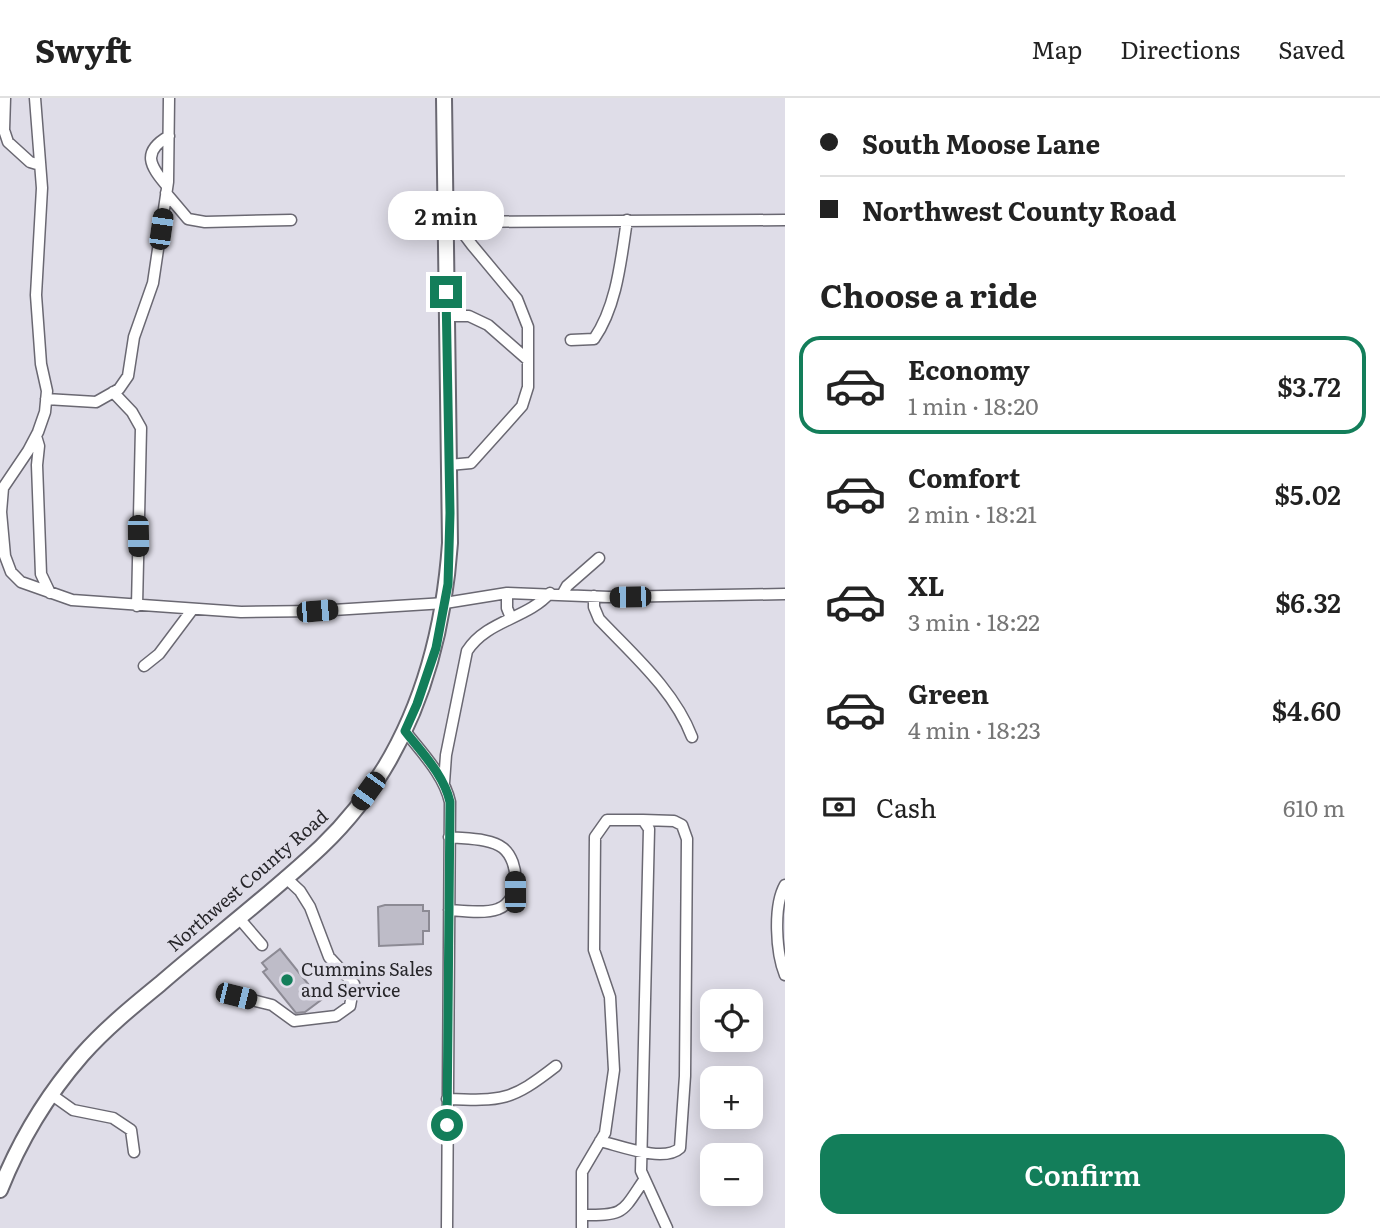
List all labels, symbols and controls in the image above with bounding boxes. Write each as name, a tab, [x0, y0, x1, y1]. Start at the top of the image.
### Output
text: Swyft	[35, 24, 132, 73]
text: Map	[1031, 31, 1082, 66]
text: Directions	[1120, 31, 1240, 66]
text: Saved	[1278, 31, 1345, 66]
text: South Moose Lane	[862, 123, 1100, 162]
callout: 2 min	[388, 190, 504, 240]
text: Northwest County Road	[862, 190, 1176, 229]
text: 2 min	[414, 198, 478, 232]
car	[148, 207, 175, 251]
text: Choose a ride	[820, 270, 1037, 318]
route end	[430, 276, 462, 308]
text: Economy	[908, 349, 1030, 388]
icon: car	[824, 354, 887, 417]
text: $3.72	[1277, 366, 1341, 405]
text: 1 min · 18:20	[908, 388, 1038, 422]
text: Comfort	[908, 457, 1020, 496]
icon: car	[824, 462, 887, 525]
text: $5.02	[1275, 474, 1341, 513]
text: 2 min · 18:21	[908, 496, 1037, 530]
car	[128, 515, 149, 557]
text: XL	[908, 565, 945, 604]
icon: car	[824, 570, 887, 633]
text: $6.32	[1275, 582, 1341, 621]
car	[609, 586, 652, 608]
car	[296, 599, 339, 623]
text: 3 min · 18:22	[908, 604, 1040, 638]
text: Green	[908, 673, 989, 712]
icon: car	[824, 678, 887, 741]
text: $4.60	[1272, 690, 1341, 729]
text: 4 min · 18:23	[908, 712, 1041, 746]
car	[348, 768, 389, 814]
text: Cash	[876, 787, 937, 826]
icon: cash	[820, 788, 858, 826]
text: 610 m	[1283, 790, 1345, 824]
street label: Northwest County Road	[161, 802, 333, 957]
car	[505, 871, 526, 913]
place label: Cummins Sales and Service	[301, 955, 432, 1003]
marker: Cummins Sales and Service	[279, 972, 295, 988]
car	[214, 981, 259, 1011]
map controls	[700, 989, 763, 1206]
button: locate	[700, 989, 763, 1052]
button: +	[700, 1066, 763, 1129]
route start	[431, 1109, 463, 1141]
button: Confirm	[820, 1134, 1345, 1214]
button: −	[700, 1143, 763, 1206]

